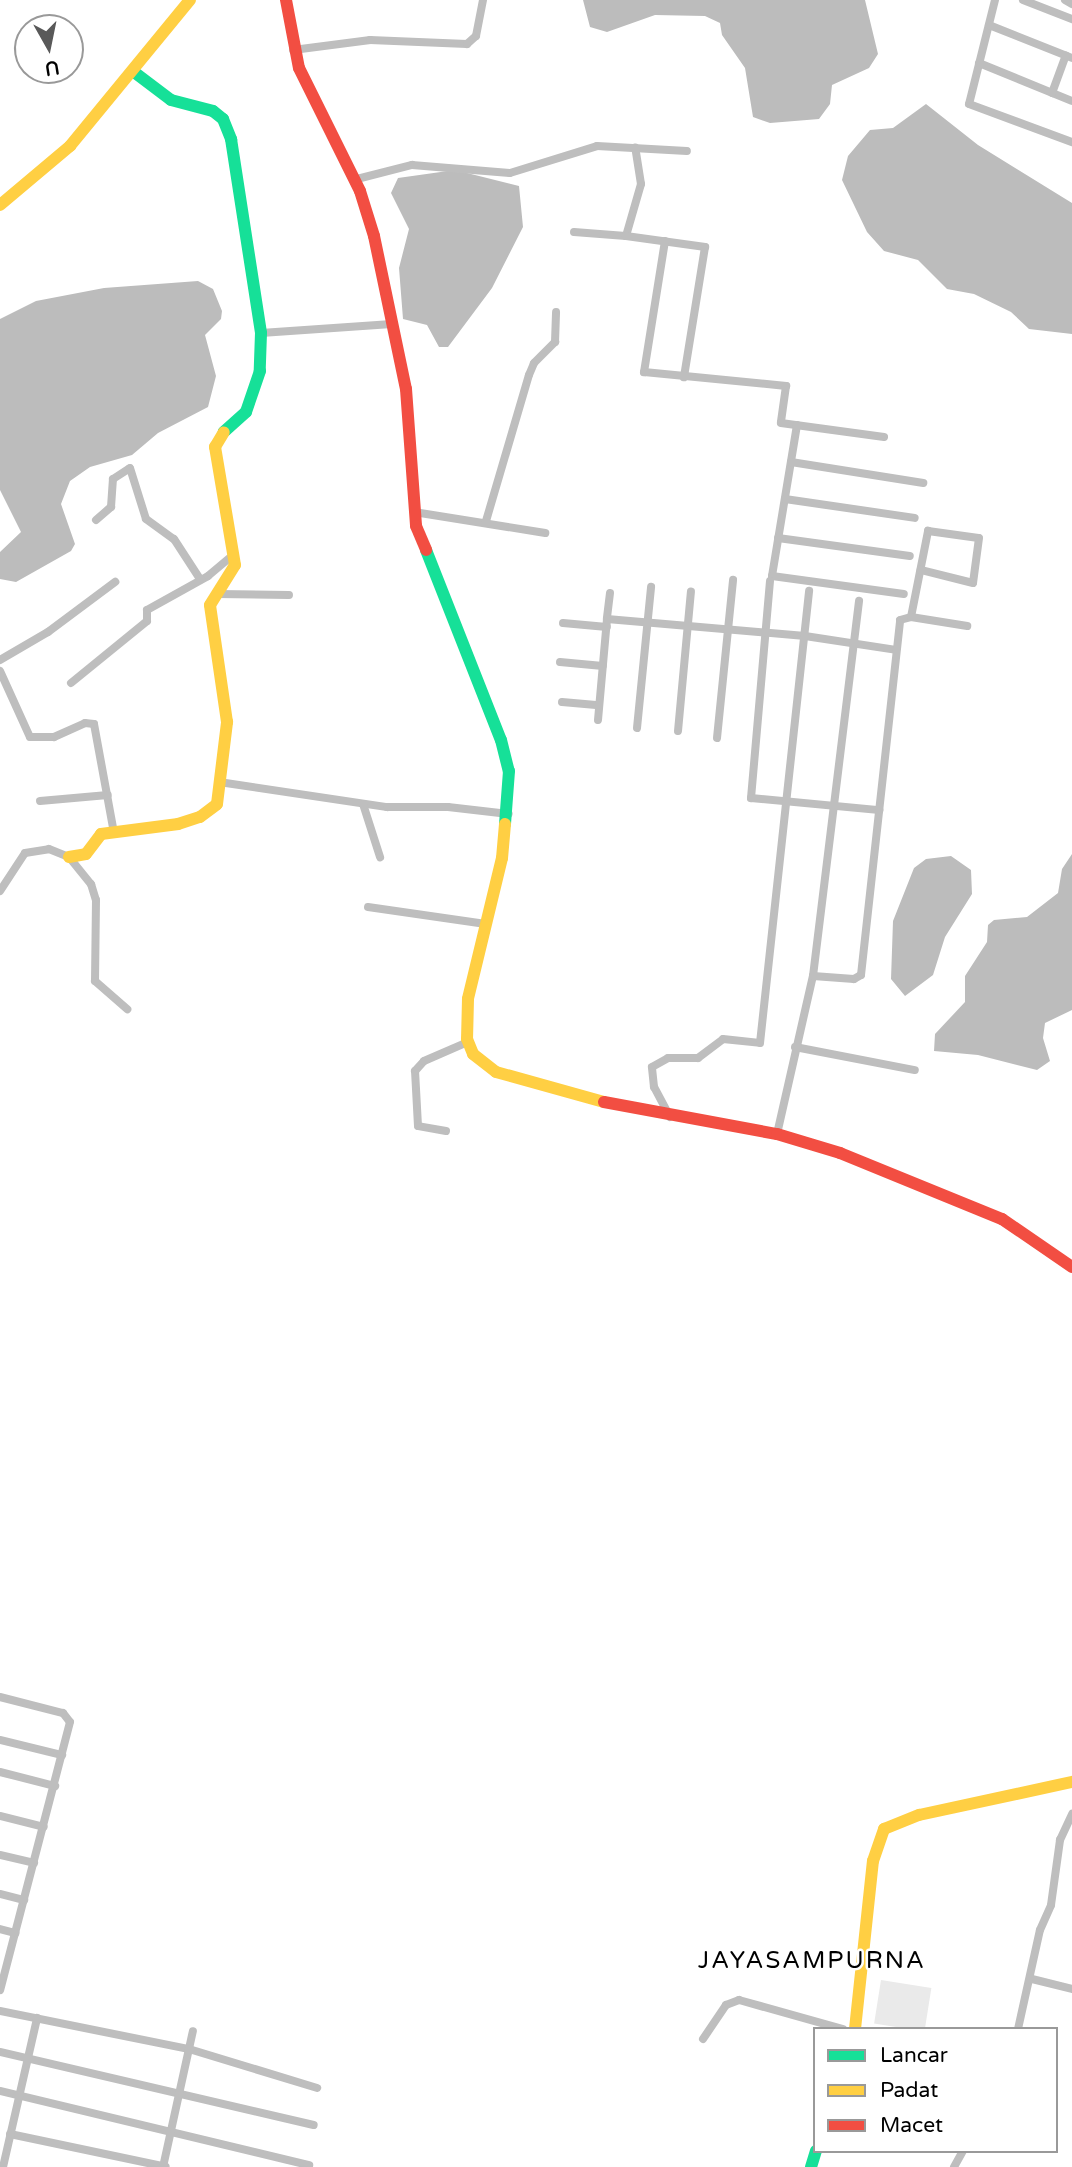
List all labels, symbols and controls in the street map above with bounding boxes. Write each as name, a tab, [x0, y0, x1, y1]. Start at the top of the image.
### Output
north arrow	[14, 14, 84, 84]
text: U	[43, 56, 61, 80]
district label: JAYASAMPURNA	[700, 1947, 924, 1975]
legend	[813, 2027, 1058, 2153]
text: Lancar	[880, 2043, 948, 2068]
text: Padat	[880, 2078, 938, 2103]
text: Macet	[880, 2113, 943, 2138]

